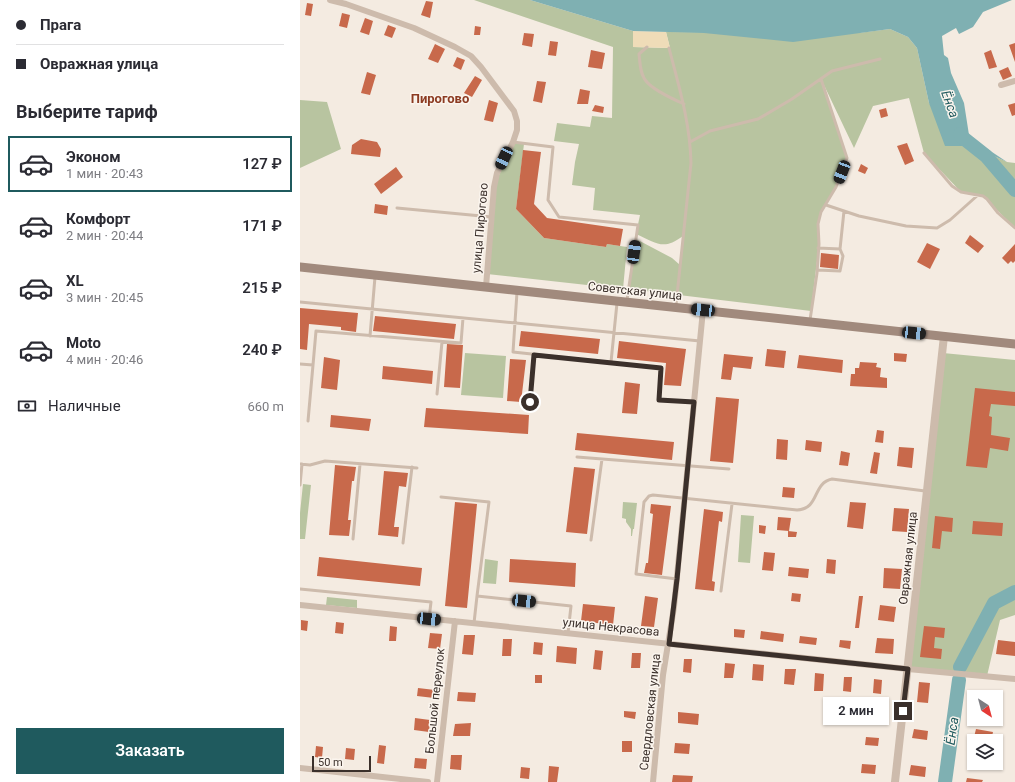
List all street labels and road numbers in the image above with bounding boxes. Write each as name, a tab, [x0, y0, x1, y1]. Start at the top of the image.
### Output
street label: улица Пирогово	[469, 182, 491, 274]
street label: Советская улица	[587, 279, 683, 303]
street label: Овражная улица	[896, 511, 920, 605]
street label: улица Некрасова	[562, 615, 660, 639]
street label: Большой переулок	[422, 647, 448, 755]
street label: Свердловская улица	[637, 653, 663, 771]

